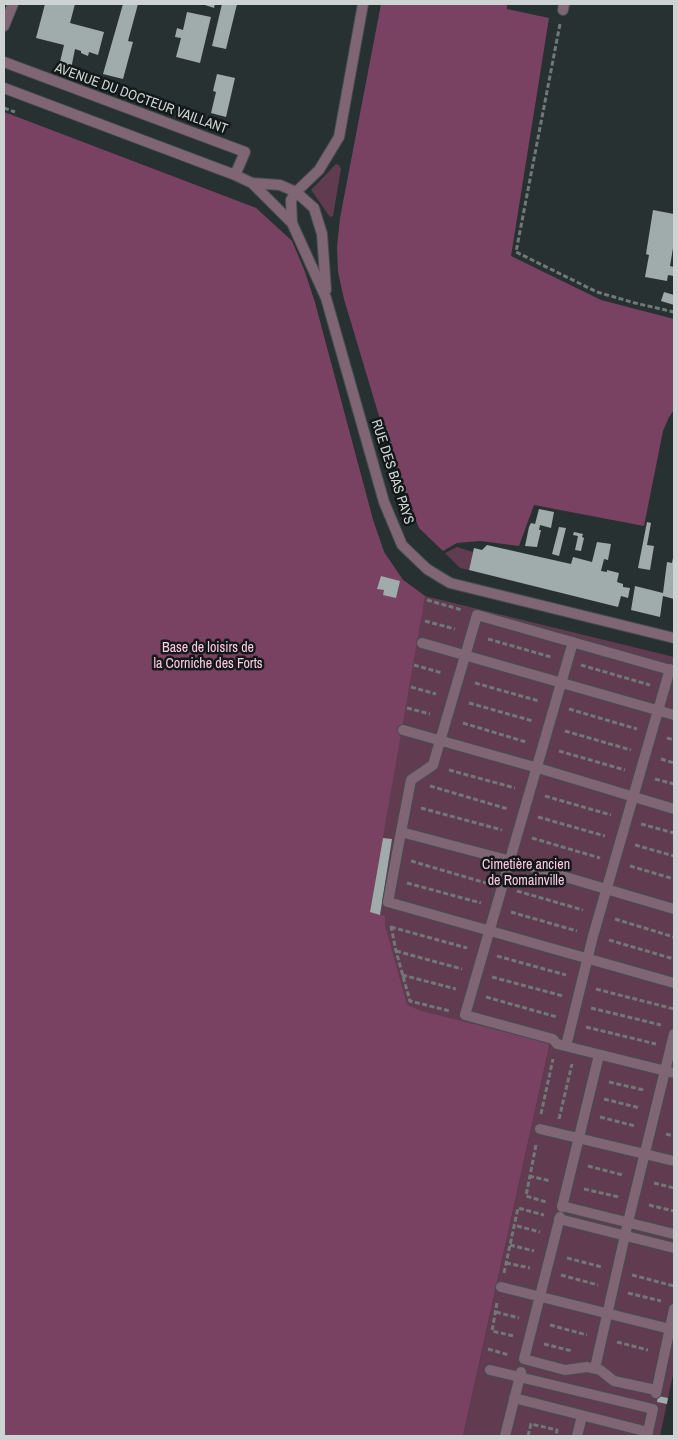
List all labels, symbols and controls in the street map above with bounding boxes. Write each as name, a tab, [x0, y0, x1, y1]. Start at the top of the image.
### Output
street label: AVENUE DU DOCTEUR VAILLANT	[52, 60, 230, 138]
street label: RUE DES BAS PAYS	[367, 417, 417, 527]
park label: Base de loisirs de la Corniche des Forts	[153, 640, 263, 672]
park label: Cimetière ancien de Romainville	[482, 857, 570, 890]

